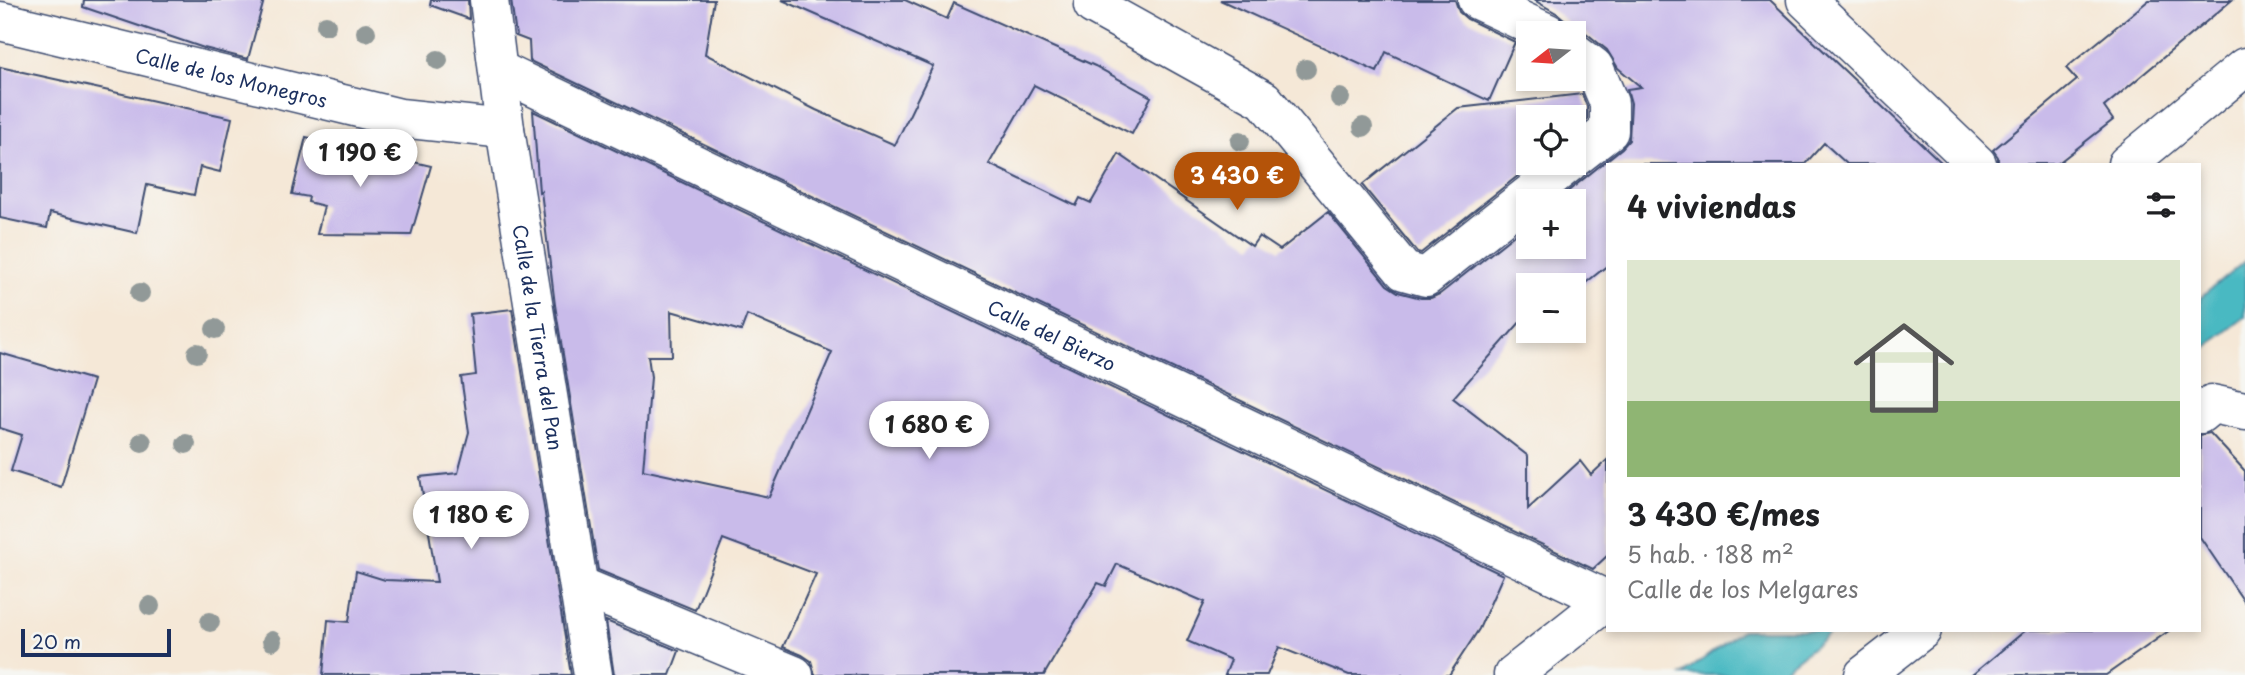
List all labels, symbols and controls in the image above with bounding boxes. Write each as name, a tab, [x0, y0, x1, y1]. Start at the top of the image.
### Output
north arrow	[1516, 21, 1586, 91]
map controls	[1516, 21, 1586, 343]
street label: Calle de los Monegros	[133, 40, 330, 114]
button: locate	[1516, 105, 1586, 175]
pin: 1 190 €	[295, 130, 425, 189]
text: 1 190 €	[319, 134, 401, 169]
pin: 3 430 €	[1172, 152, 1302, 212]
text: 3 430 €	[1190, 157, 1284, 192]
text: 4 viviendas	[1627, 183, 1796, 228]
icon: filters	[2142, 186, 2180, 224]
button: +	[1516, 189, 1586, 259]
street label: Calle de la Tierra del Pan	[507, 222, 571, 452]
button: −	[1516, 273, 1586, 343]
street label: Calle del Bierzo	[983, 292, 1121, 377]
icon: home	[1841, 305, 1967, 431]
pin: 1 680 €	[864, 402, 994, 461]
text: 1 680 €	[885, 406, 973, 441]
pin: 1 180 €	[406, 491, 536, 551]
text: 3 430 €/mes	[1627, 491, 1820, 536]
text: 1 180 €	[429, 496, 513, 531]
text: 5 hab. · 188 m²	[1627, 536, 1794, 571]
text: Calle de los Melgares	[1627, 571, 1859, 606]
scale bar	[21, 626, 172, 658]
text: 20 m	[32, 627, 81, 655]

